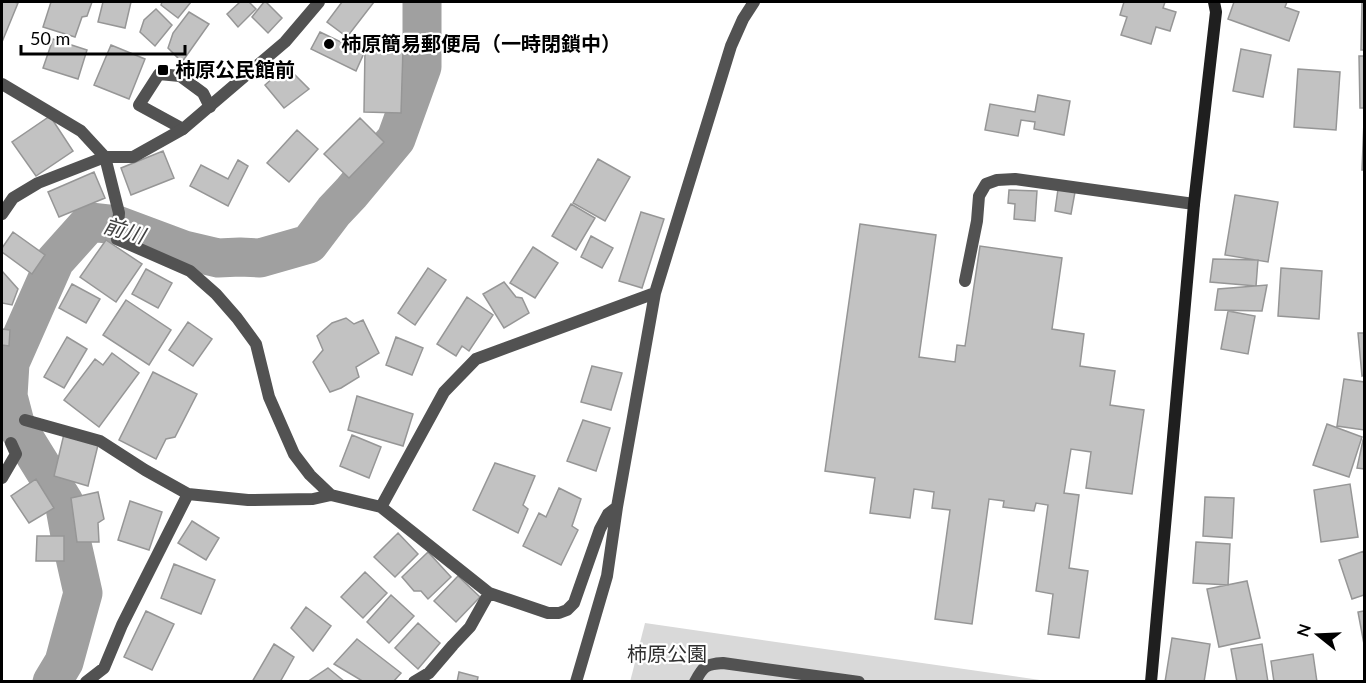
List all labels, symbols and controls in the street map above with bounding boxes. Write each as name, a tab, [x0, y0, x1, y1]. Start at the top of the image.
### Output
scale bar	[21, 18, 184, 56]
text: 50 m	[30, 27, 70, 49]
place label: 柿原簡易郵便局（一時閉鎖中）	[341, 31, 621, 55]
marker: 柿原簡易郵便局（一時閉鎖中）	[322, 37, 336, 51]
place label: 柿原公民館前	[175, 57, 295, 81]
marker: 柿原公民館前	[156, 63, 170, 77]
water label: 前川	[101, 212, 150, 248]
north arrow	[1288, 605, 1348, 665]
text: N	[1292, 621, 1314, 639]
park label: 柿原公園	[627, 641, 707, 665]

